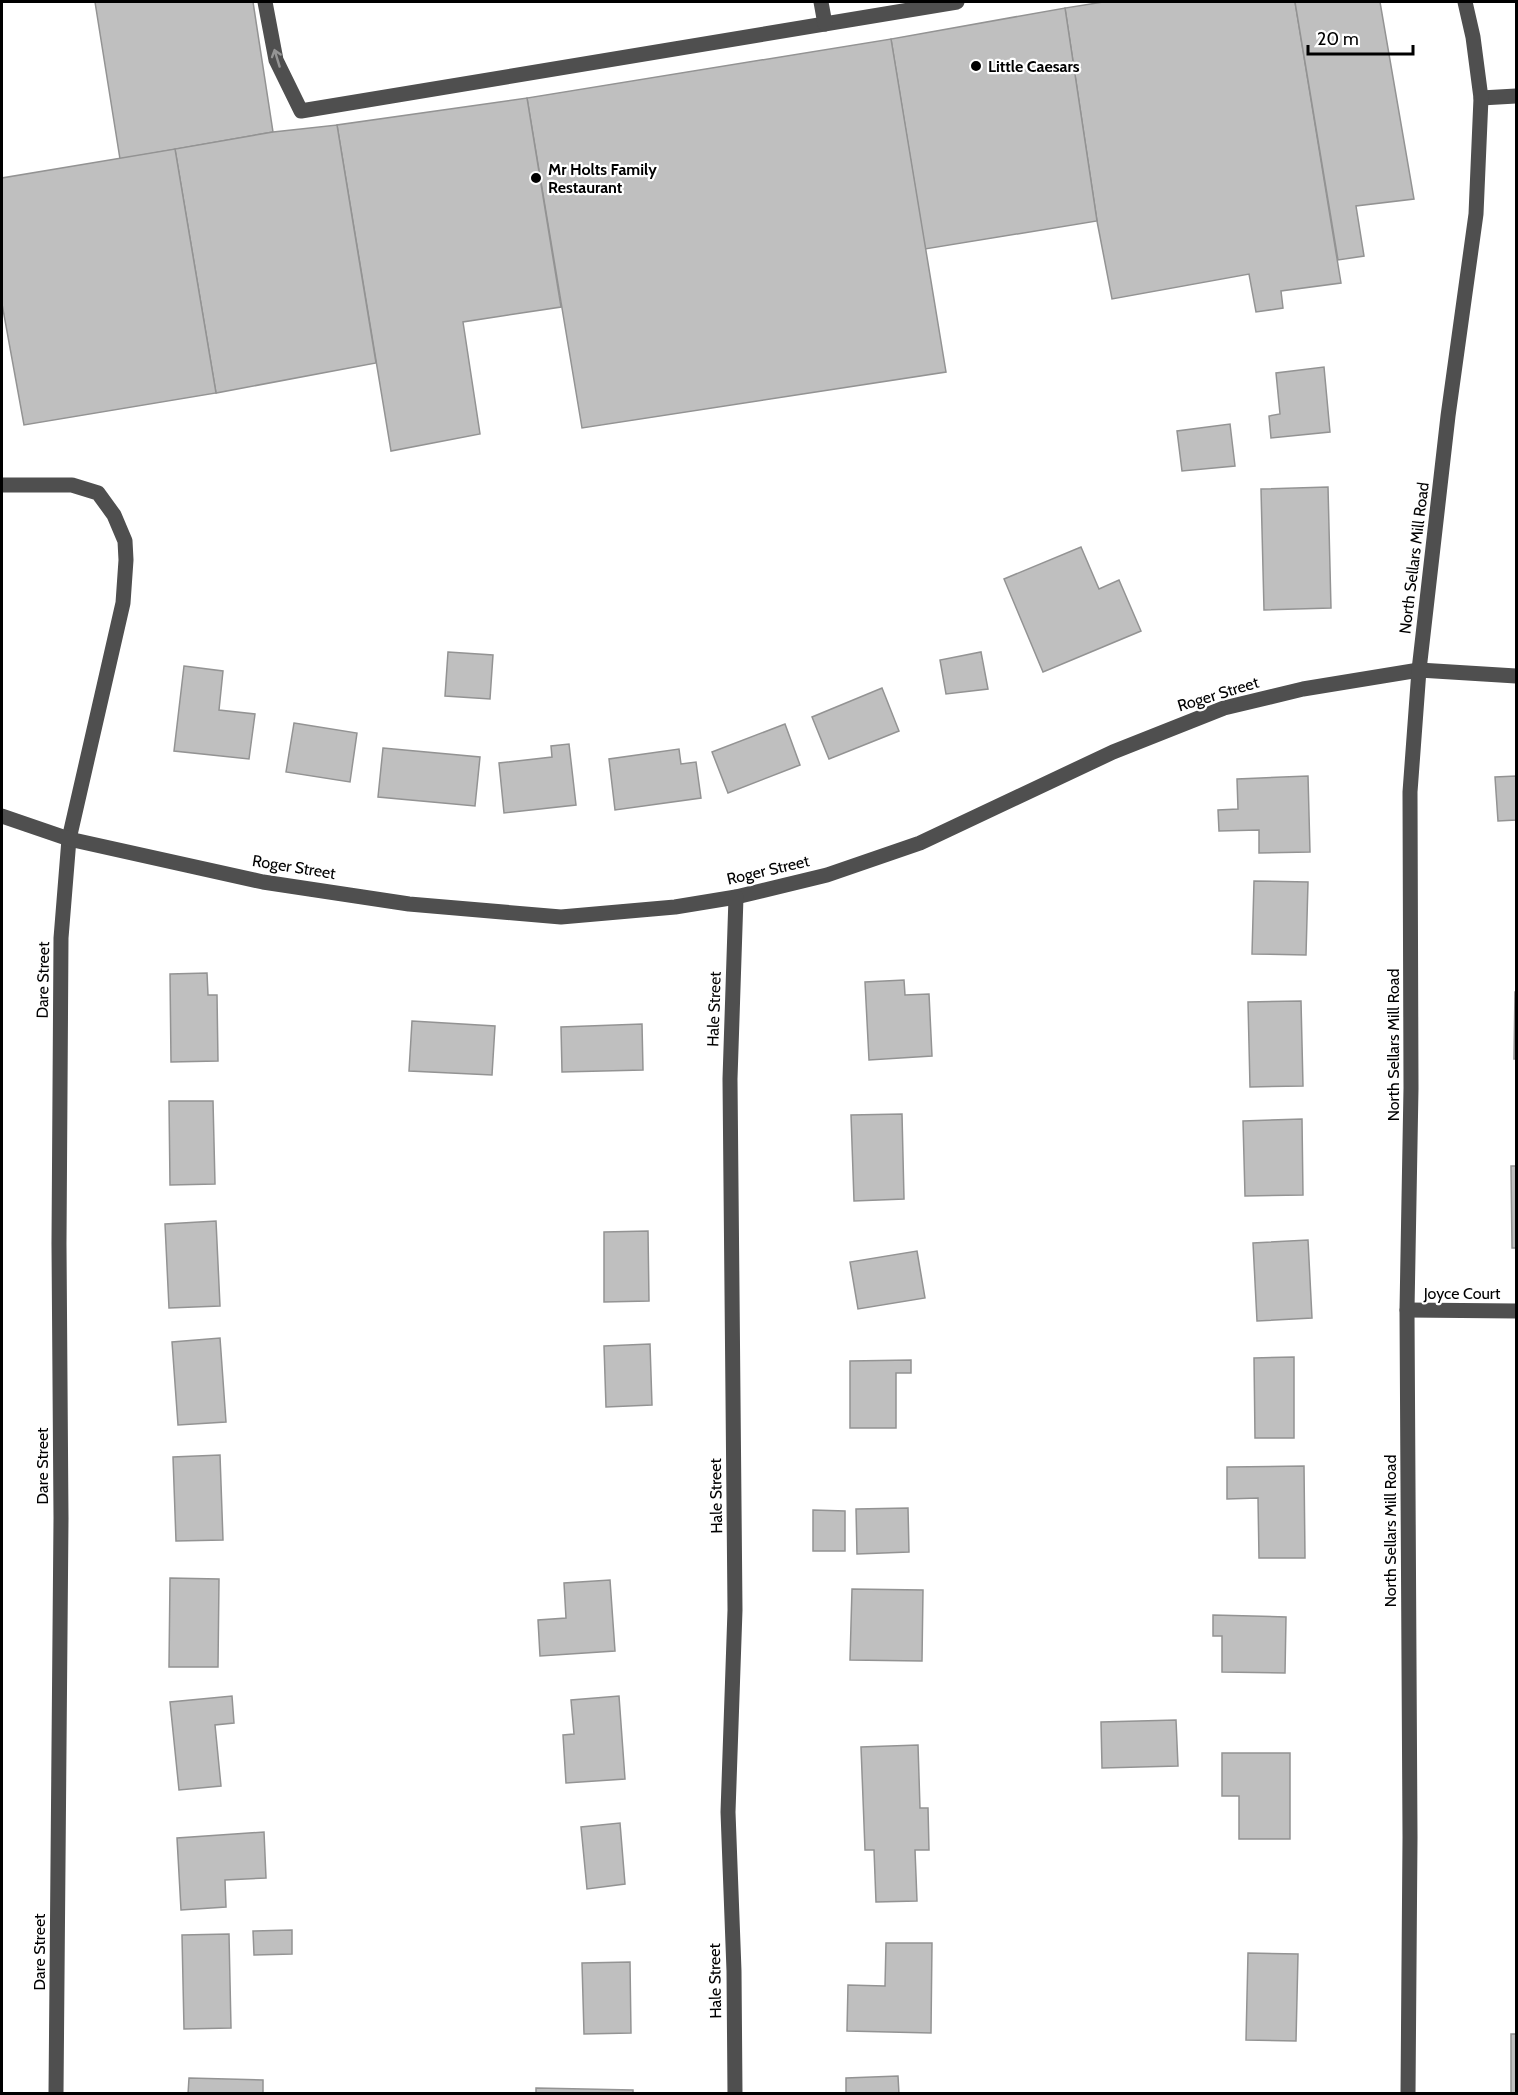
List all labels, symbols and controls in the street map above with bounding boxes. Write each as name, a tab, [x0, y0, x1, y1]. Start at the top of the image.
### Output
scale bar	[1308, 18, 1413, 56]
text: 20 m	[1317, 28, 1359, 50]
one-way arrow	[271, 49, 282, 68]
place label: Little Caesars	[988, 57, 1080, 76]
marker: Little Caesars	[969, 59, 983, 73]
place label: Mr Holts Family Restaurant	[548, 160, 657, 197]
marker: Mr Holts Family Restaurant	[529, 171, 543, 185]
street label: North Sellars Mill Road	[1395, 481, 1433, 635]
street label: Roger Street	[1175, 672, 1262, 715]
street label: Roger Street	[251, 851, 338, 883]
street label: Roger Street	[725, 851, 812, 889]
street label: Dare Street	[33, 941, 53, 1019]
street label: North Sellars Mill Road	[1384, 969, 1403, 1121]
street label: Hale Street	[703, 970, 725, 1047]
street label: Joyce Court	[1423, 1284, 1501, 1303]
street label: Dare Street	[33, 1427, 52, 1504]
street label: North Sellars Mill Road	[1381, 1455, 1400, 1607]
street label: Hale Street	[706, 1458, 726, 1534]
street label: Dare Street	[30, 1913, 49, 1990]
street label: Hale Street	[705, 1943, 725, 2019]

